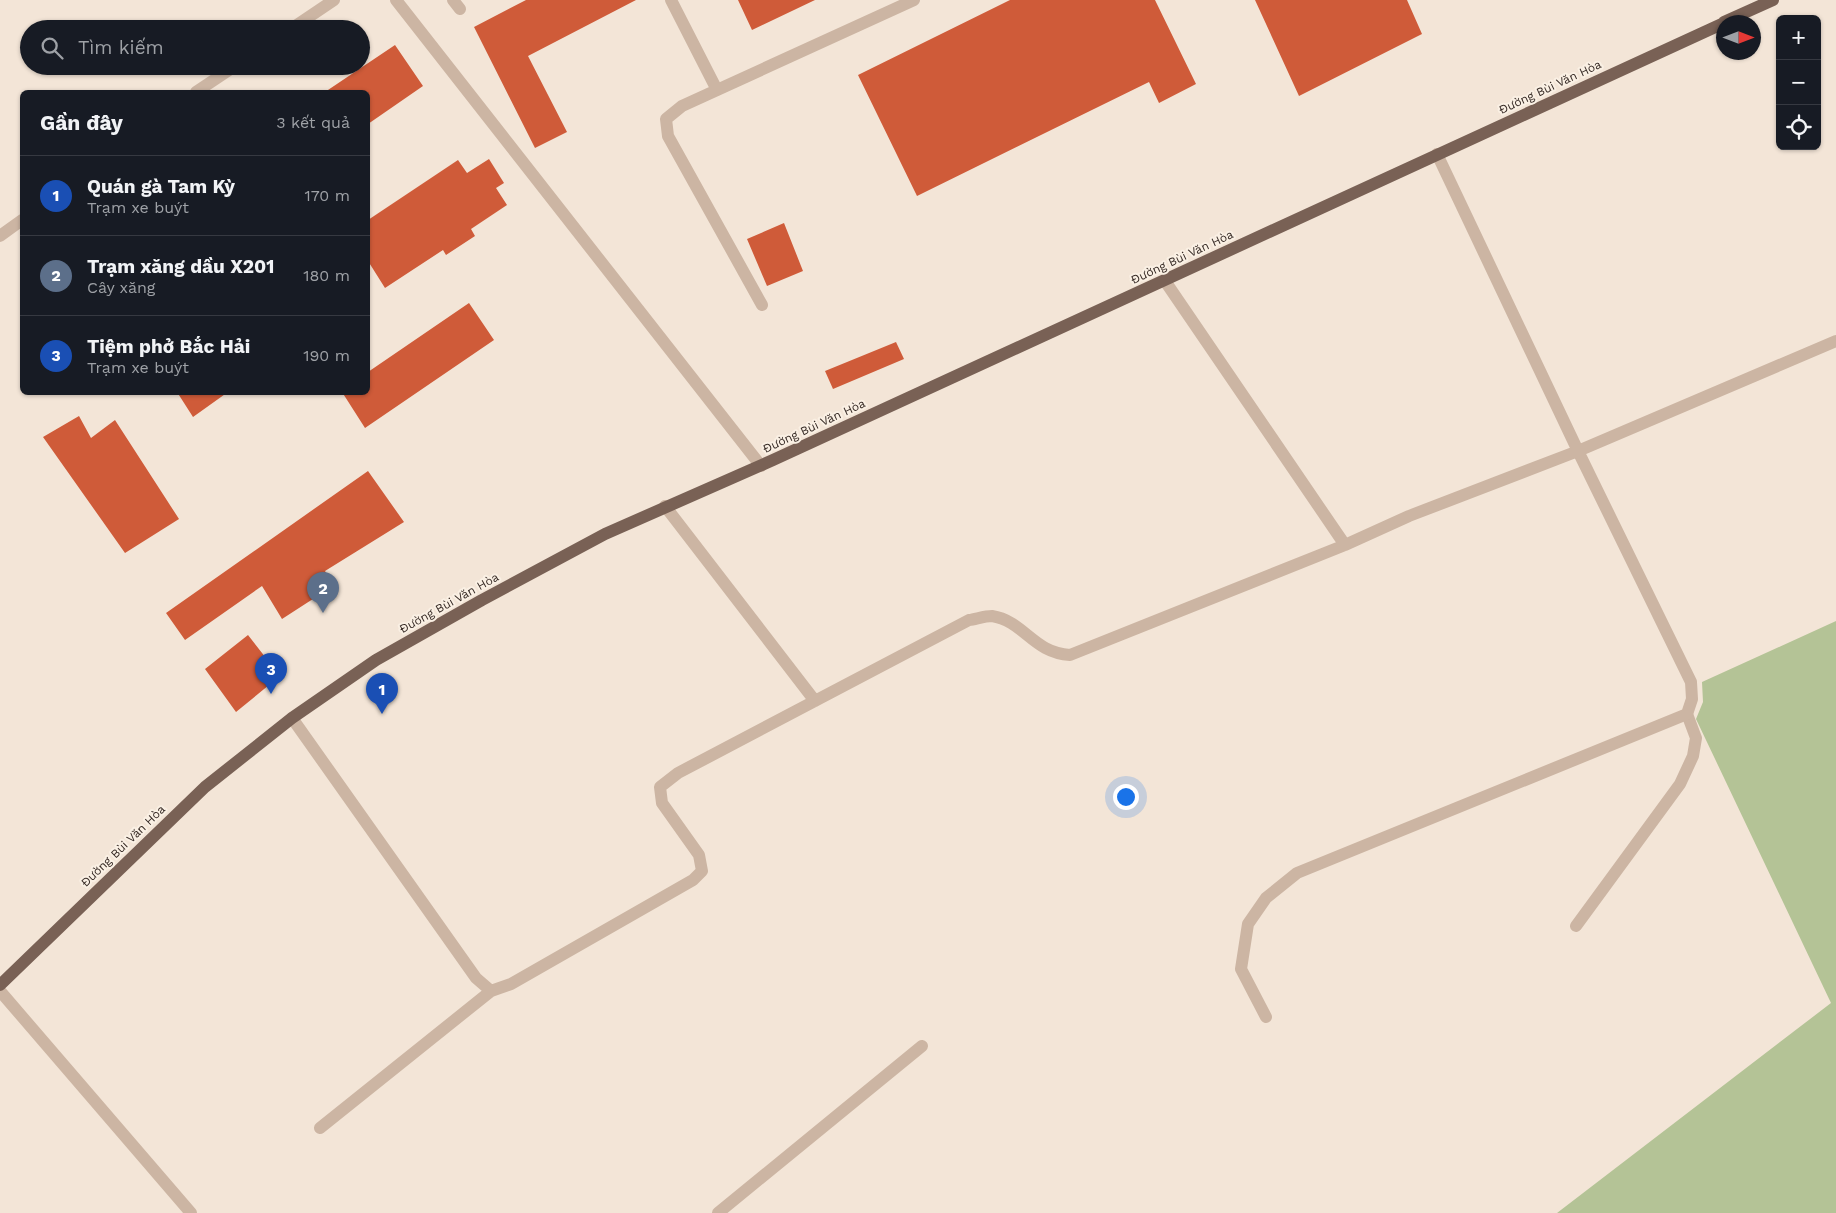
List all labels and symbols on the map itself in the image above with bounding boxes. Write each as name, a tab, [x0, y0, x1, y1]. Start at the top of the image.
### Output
north arrow	[1716, 15, 1761, 60]
street label: Đường Bùi Văn Hòa	[1496, 57, 1604, 117]
street label: Đường Bùi Văn Hòa	[1128, 227, 1236, 287]
street label: Đường Bùi Văn Hòa	[760, 396, 868, 456]
street label: Đường Bùi Văn Hòa	[397, 570, 501, 636]
pin: 2	[307, 572, 339, 613]
pin: 3	[255, 653, 287, 694]
pin: 1	[366, 673, 398, 714]
your location	[1113, 784, 1139, 810]
street label: Đường Bùi Văn Hòa	[78, 802, 168, 890]

